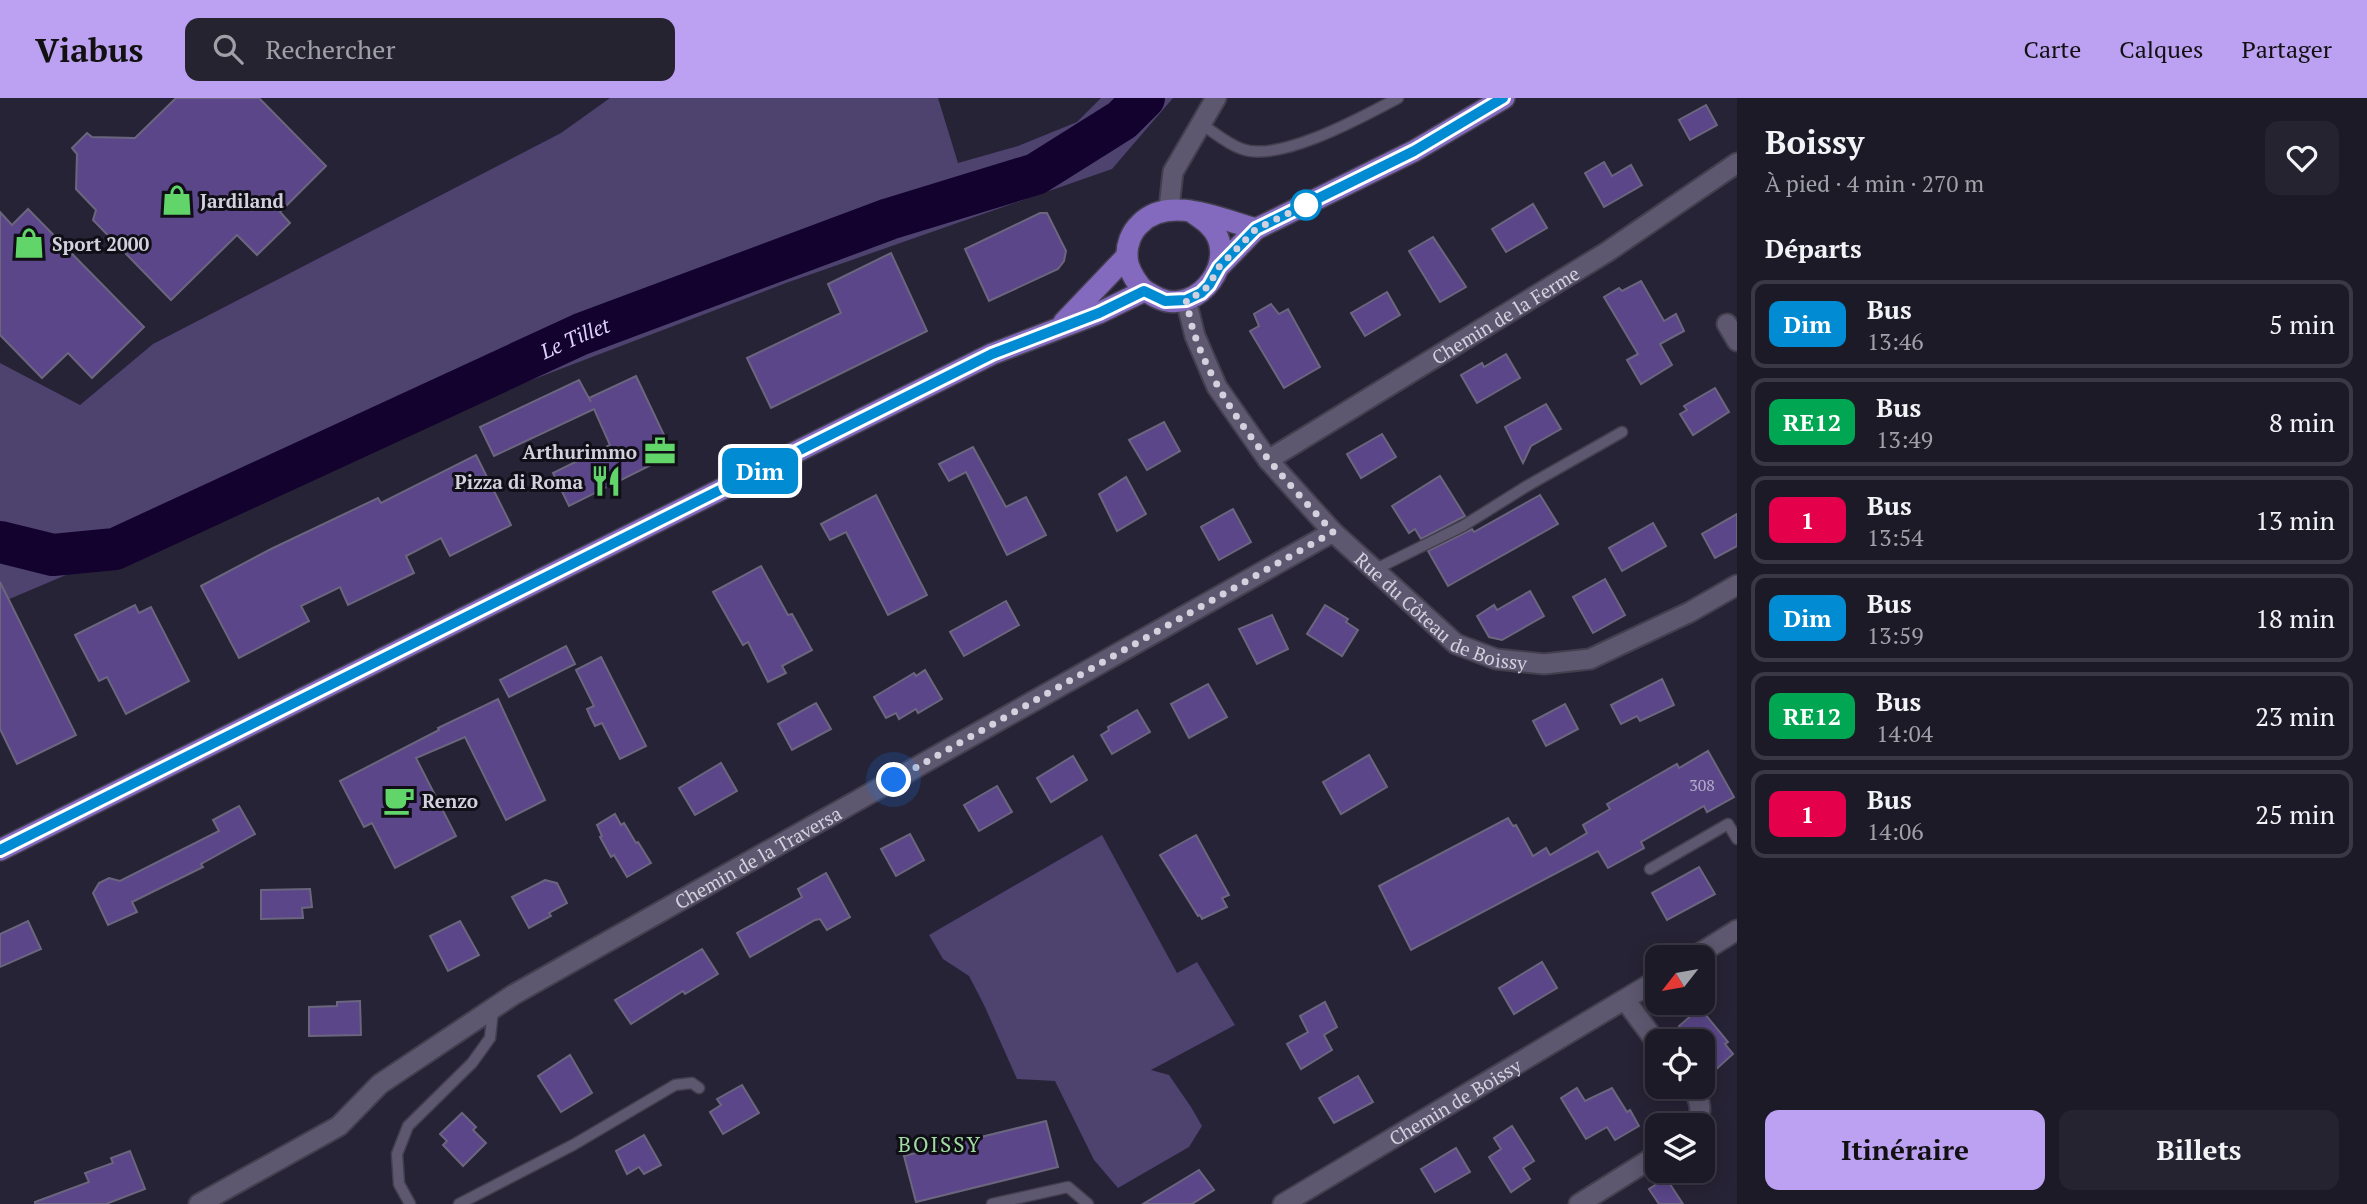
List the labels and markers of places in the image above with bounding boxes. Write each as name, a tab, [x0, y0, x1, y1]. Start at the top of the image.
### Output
shop icon: Jardiland	[160, 183, 194, 217]
place label: Jardiland	[200, 188, 285, 213]
unlabelled marker	[1291, 190, 1321, 220]
shop icon: Sport 2000	[12, 226, 46, 260]
place label: Sport 2000	[52, 231, 150, 256]
office icon: Arthurimmo	[643, 434, 677, 468]
place label: Arthurimmo	[523, 439, 637, 464]
restaurant icon: Pizza di Roma	[589, 464, 623, 498]
place label: Pizza di Roma	[455, 469, 583, 494]
cafe icon: Renzo	[382, 783, 416, 817]
place label: Renzo	[422, 788, 478, 813]

